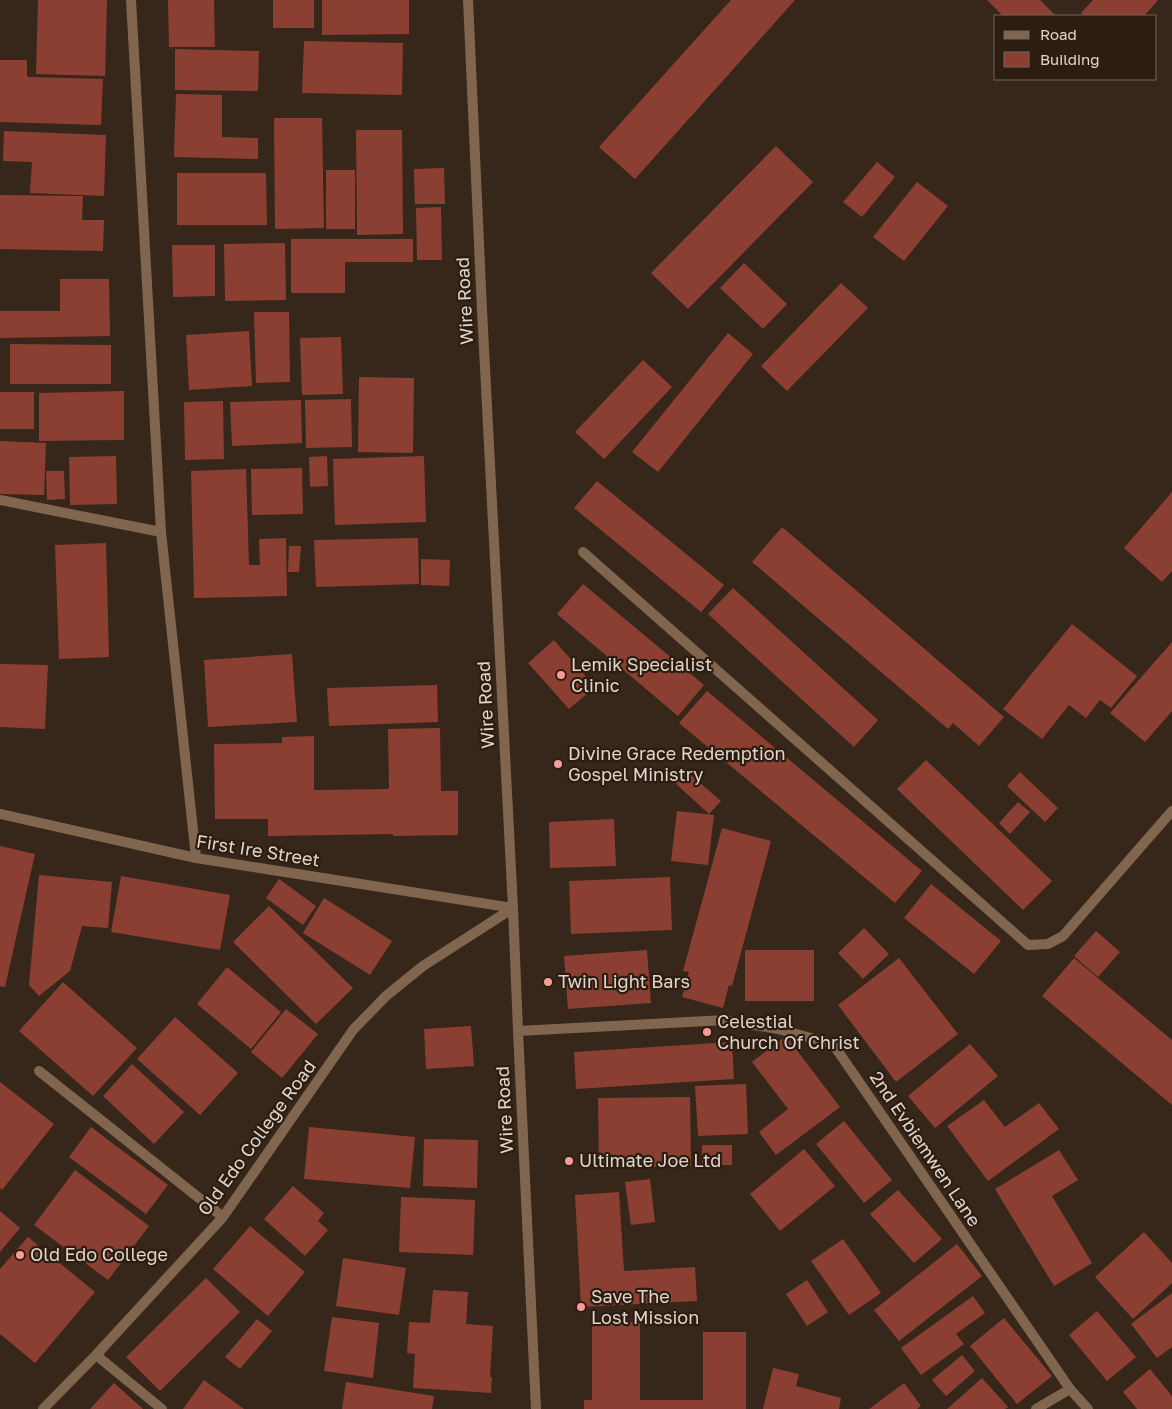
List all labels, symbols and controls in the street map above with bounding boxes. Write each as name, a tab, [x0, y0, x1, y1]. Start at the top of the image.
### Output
legend	[994, 15, 1157, 80]
text: Road	[1040, 25, 1077, 43]
text: Building	[1040, 50, 1100, 68]
street label: Wire Road	[451, 257, 477, 346]
place label: Lemik Specialist Clinic	[571, 653, 712, 696]
street label: Wire Road	[472, 661, 498, 750]
marker: Lemik Specialist Clinic	[555, 669, 567, 681]
place label: Divine Grace Redemption Gospel Ministry	[568, 742, 786, 785]
marker: Divine Grace Redemption Gospel Ministry	[552, 758, 564, 770]
street label: First Ire Street	[195, 829, 321, 871]
place label: Twin Light Bars	[558, 970, 690, 992]
marker: Twin Light Bars	[542, 976, 554, 988]
place label: Celestial Church Of Christ	[717, 1010, 860, 1053]
marker: Celestial Church Of Christ	[701, 1026, 713, 1038]
street label: Old Edo College Road	[192, 1055, 320, 1219]
street label: Wire Road	[491, 1066, 517, 1155]
street label: 2nd Evbiemwen Lane	[866, 1067, 986, 1230]
place label: Ultimate Joe Ltd	[579, 1149, 721, 1171]
marker: Ultimate Joe Ltd	[563, 1155, 575, 1167]
place label: Old Edo College	[30, 1243, 168, 1265]
marker: Old Edo College	[14, 1249, 26, 1261]
place label: Save The Lost Mission	[591, 1285, 699, 1328]
marker: Save The Lost Mission	[575, 1301, 587, 1313]

